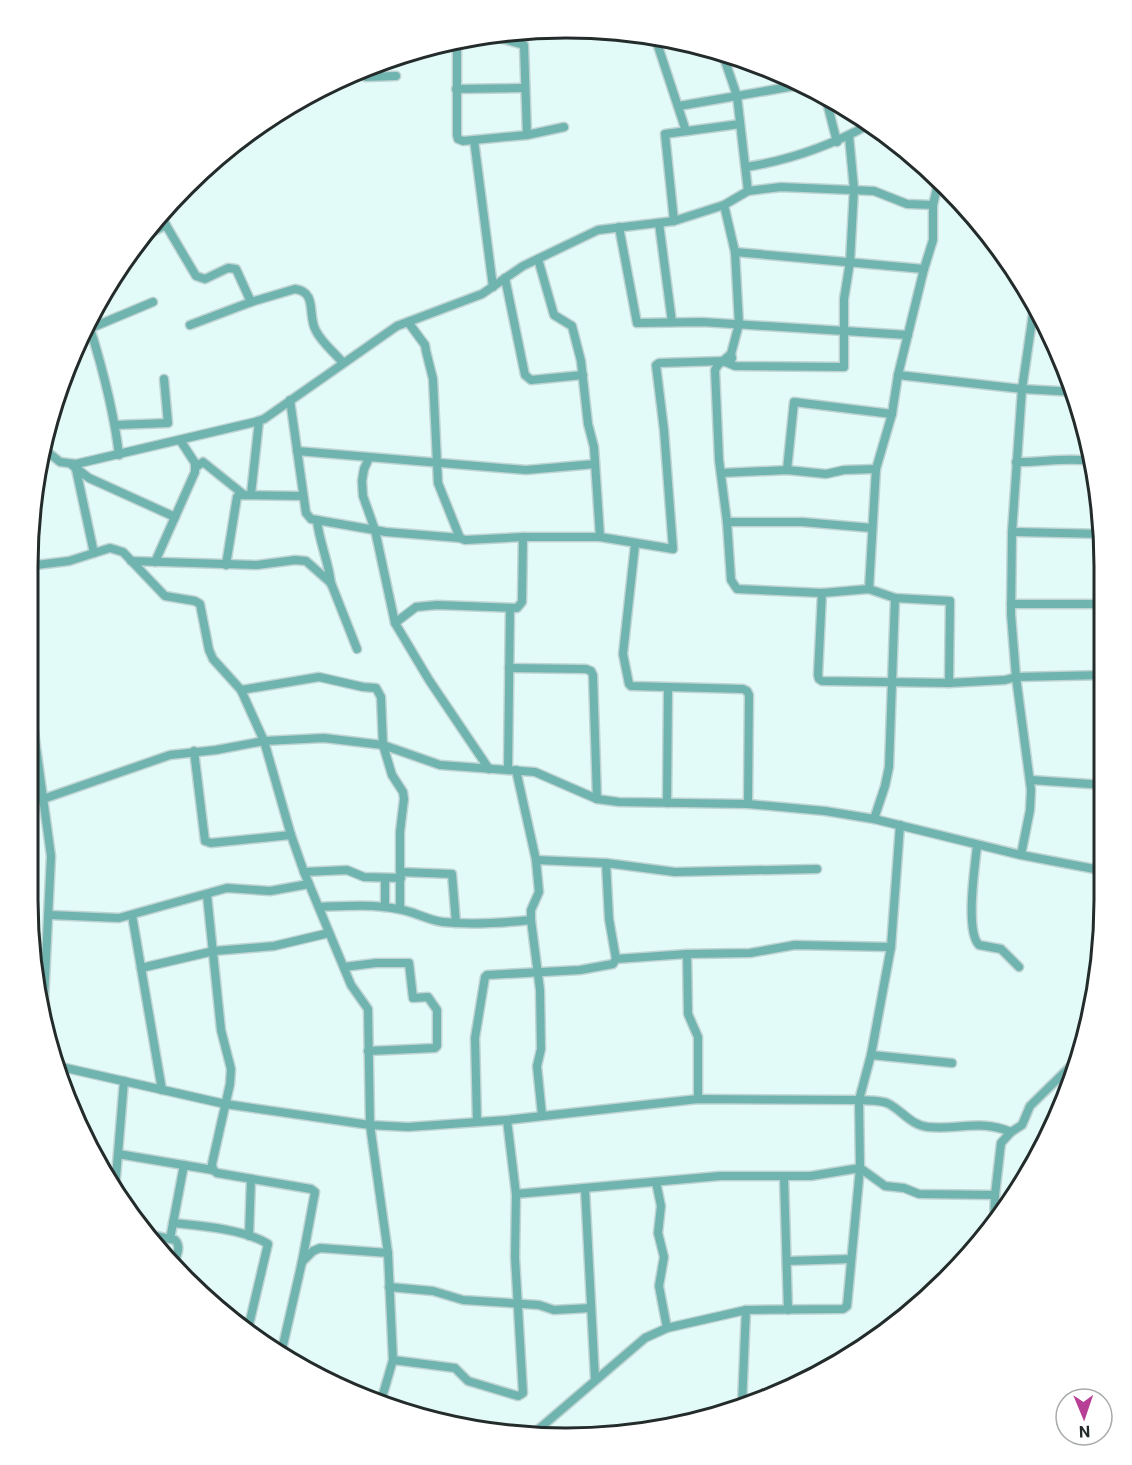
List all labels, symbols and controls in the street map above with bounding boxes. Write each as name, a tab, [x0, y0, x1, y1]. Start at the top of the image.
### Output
north arrow	[1054, 1387, 1114, 1447]
text: N	[1079, 1422, 1090, 1441]

